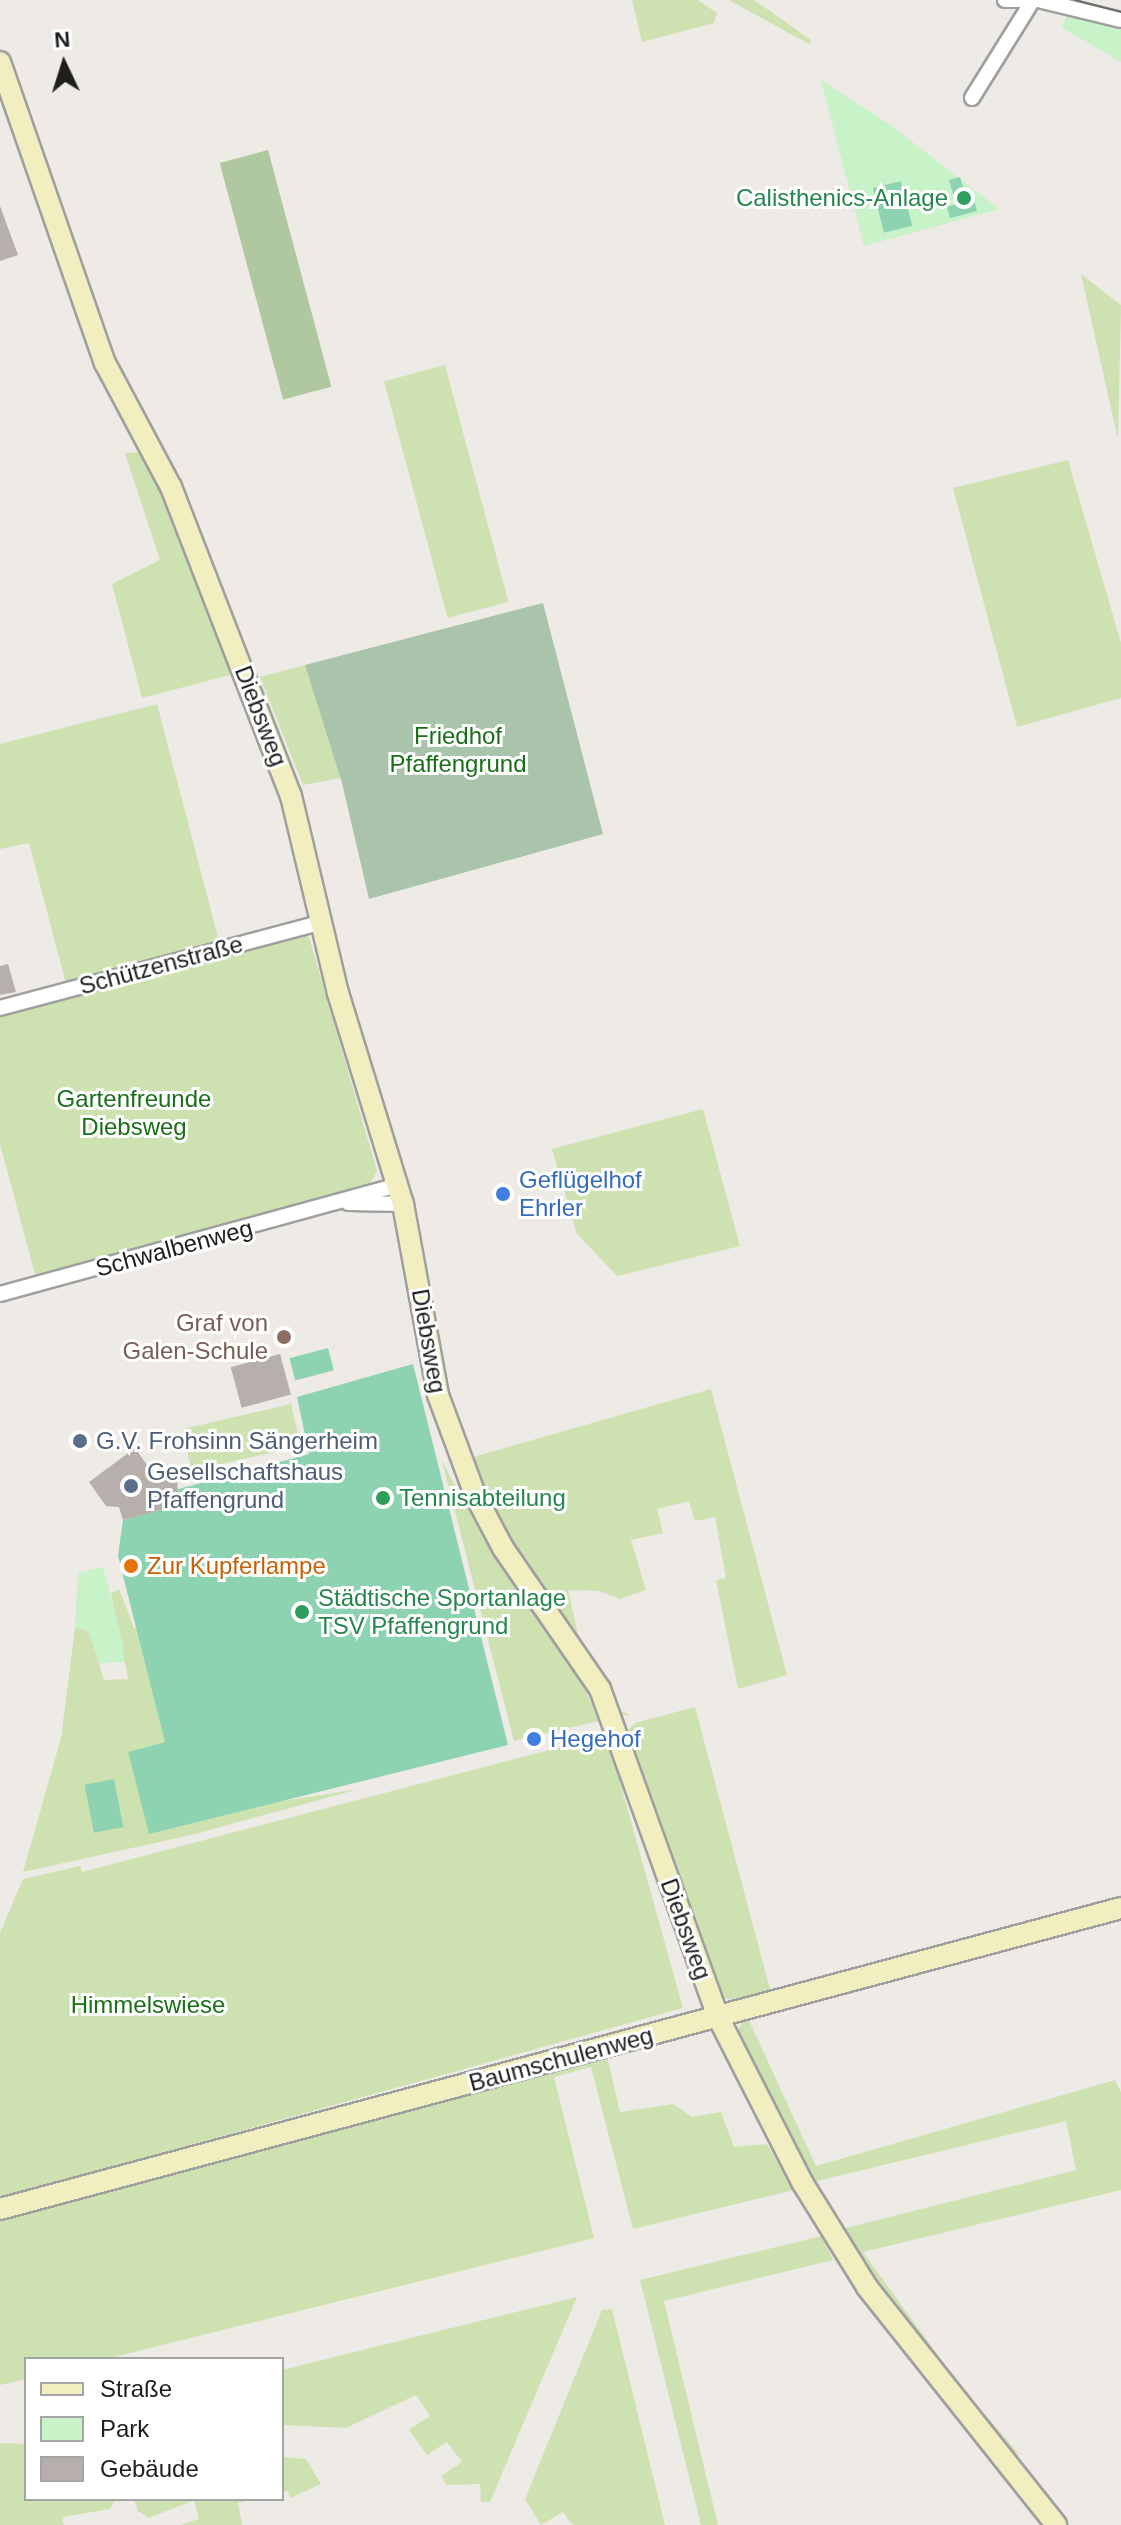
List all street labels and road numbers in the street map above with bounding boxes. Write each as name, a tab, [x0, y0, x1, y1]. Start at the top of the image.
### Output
street label: Diebsweg	[229, 662, 293, 770]
street label: Schützenstraße	[76, 929, 246, 1001]
street label: Schwalbenweg	[92, 1213, 256, 1283]
street label: Diebsweg	[406, 1287, 452, 1395]
street label: Diebsweg	[654, 1875, 718, 1983]
street label: Baumschulenweg	[466, 2021, 656, 2097]

